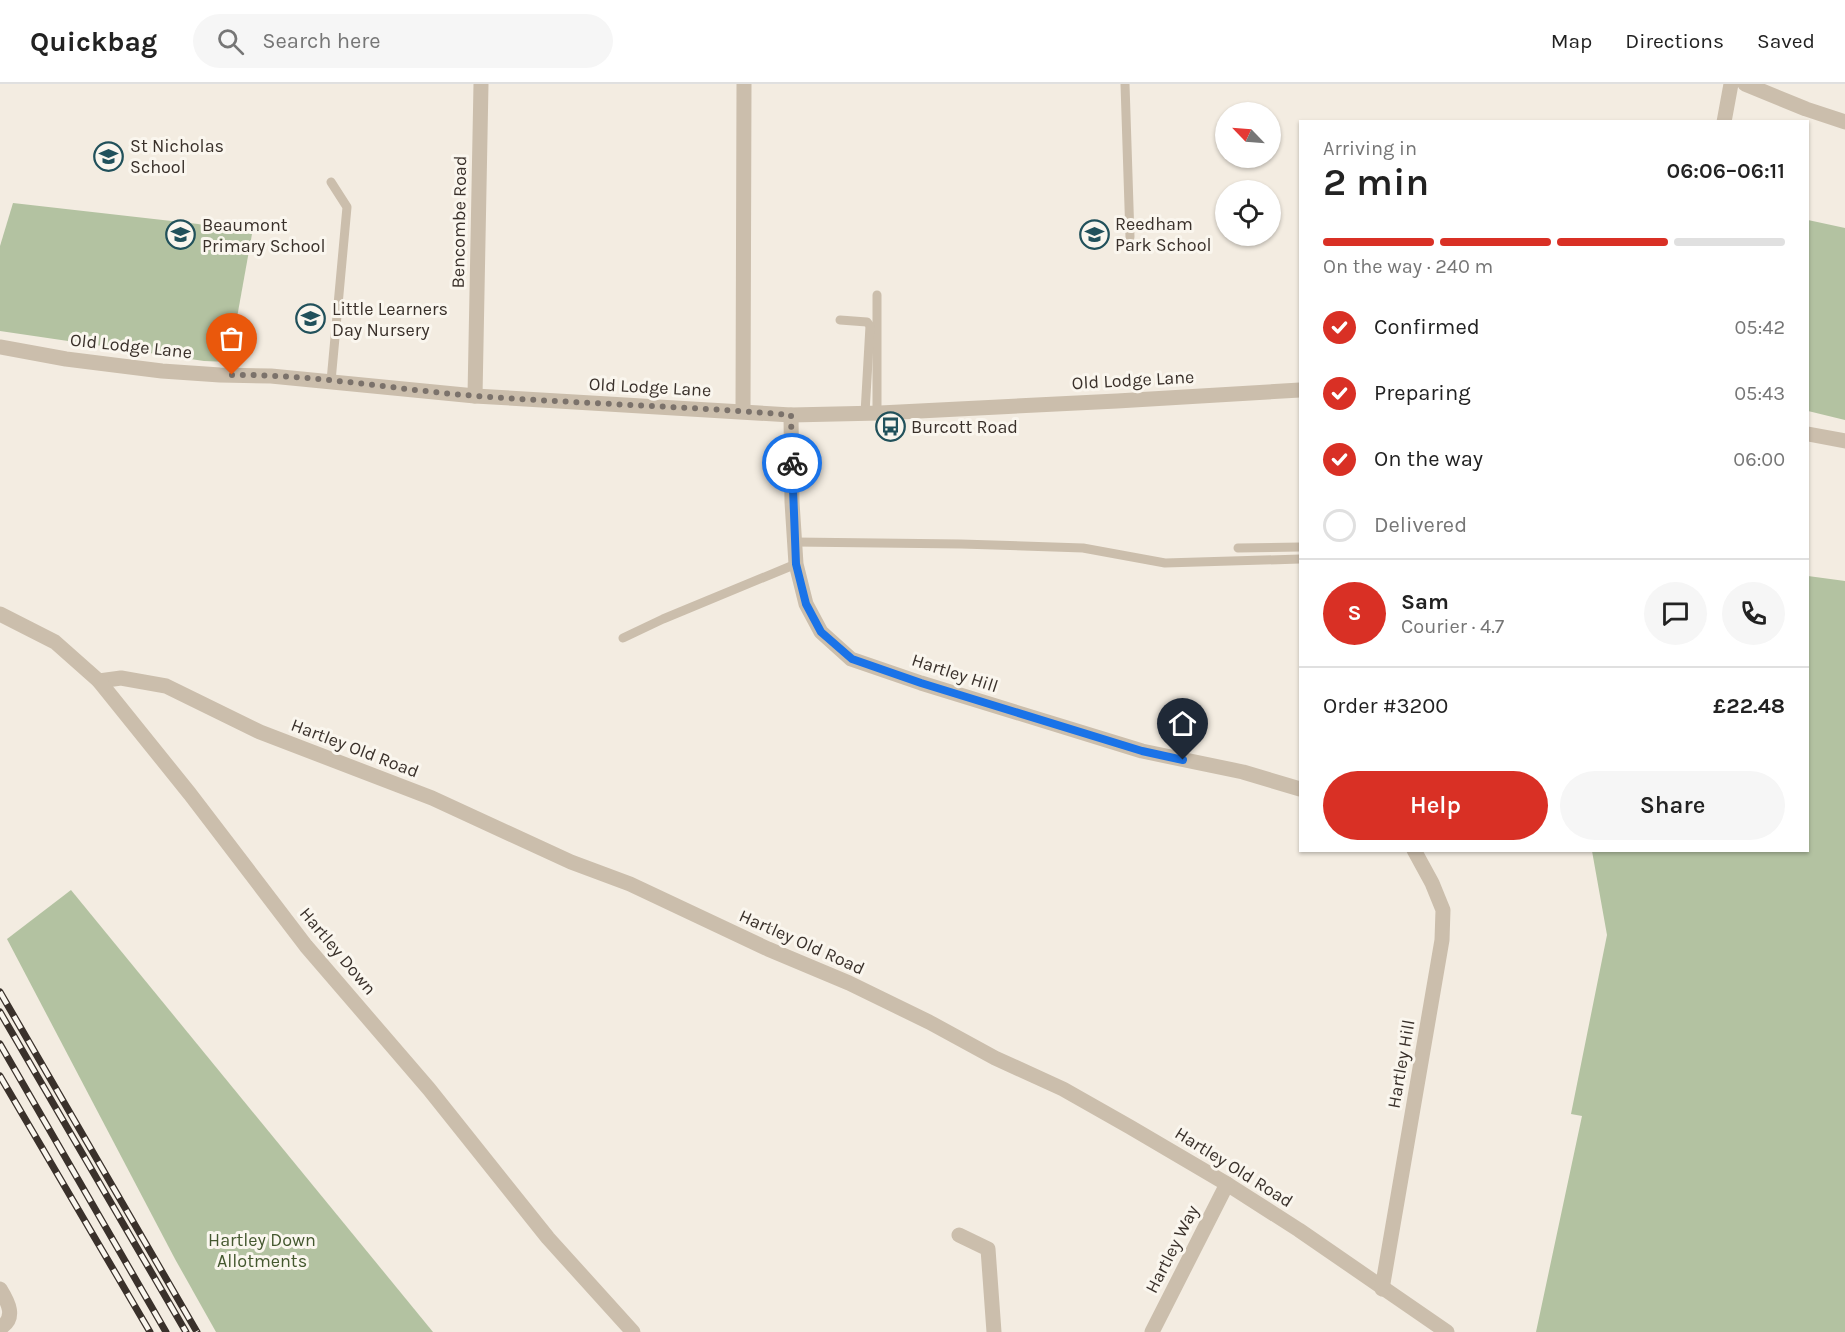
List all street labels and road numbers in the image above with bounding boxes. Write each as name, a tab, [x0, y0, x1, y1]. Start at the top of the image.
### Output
street label: Bencombe Road	[447, 155, 471, 289]
street label: Old Lodge Lane	[69, 329, 193, 363]
street label: Old Lodge Lane	[1071, 366, 1195, 394]
street label: Old Lodge Lane	[588, 373, 712, 401]
street label: Hartley Hill	[909, 649, 1001, 697]
street label: Hartley Old Road	[288, 714, 422, 782]
street label: Hartley Down	[295, 903, 381, 999]
street label: Hartley Old Road	[736, 904, 868, 980]
street label: Hartley Hill	[1382, 1018, 1420, 1110]
street label: Hartley Old Road	[1171, 1122, 1297, 1212]
street label: Hartley Way	[1140, 1201, 1204, 1297]

